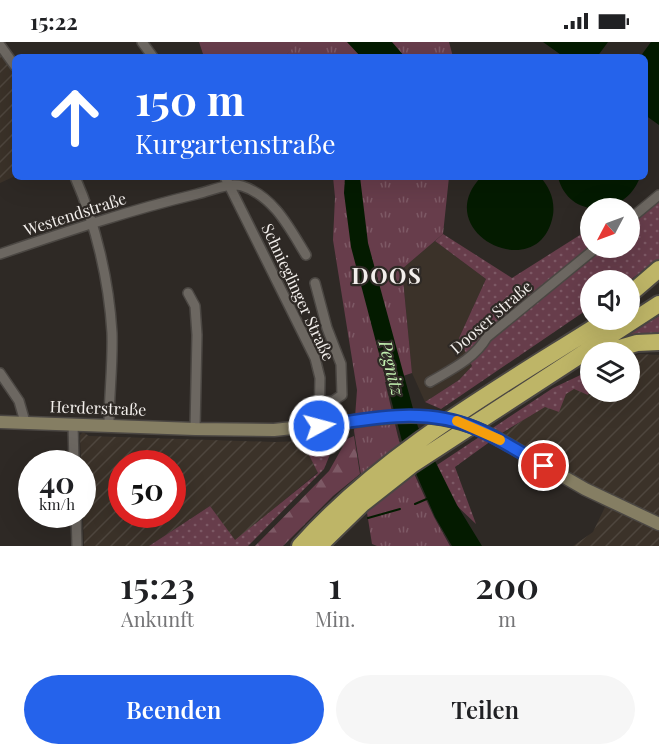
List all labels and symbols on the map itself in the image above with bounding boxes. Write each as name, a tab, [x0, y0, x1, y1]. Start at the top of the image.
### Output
street label: Westendstraße	[20, 187, 129, 240]
north arrow	[580, 198, 640, 258]
street label: Schnieglinger Straße	[257, 220, 340, 364]
district label: DOOS	[352, 260, 422, 290]
street label: Dooser Straße	[445, 275, 536, 358]
water label: Pegnitz	[373, 337, 411, 399]
position arrow	[287, 394, 351, 458]
street label: Herderstraße	[49, 395, 147, 420]
pin	[518, 440, 569, 491]
speed limit sign: 50	[108, 450, 186, 528]

